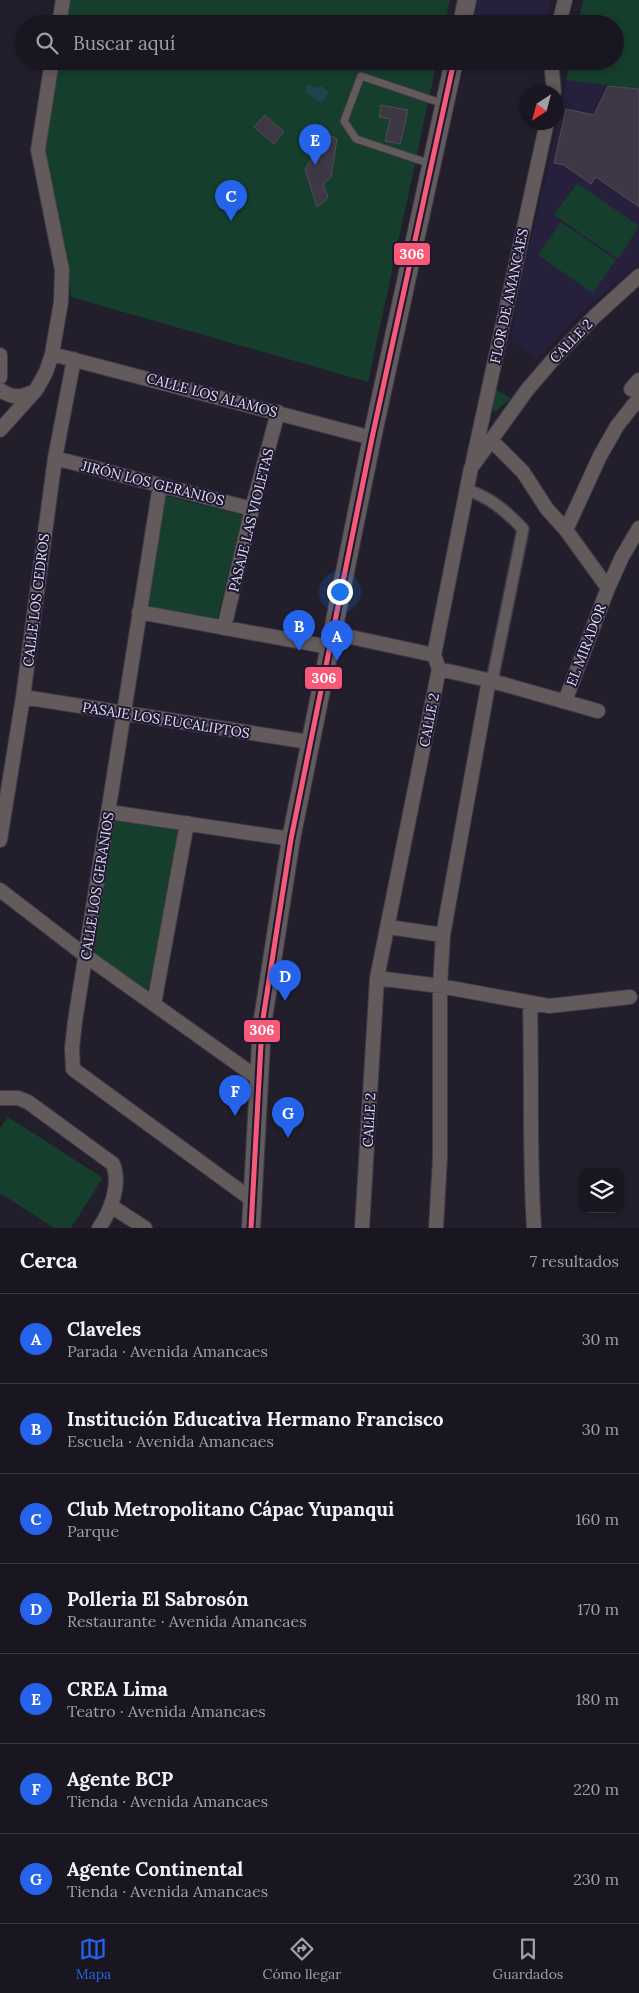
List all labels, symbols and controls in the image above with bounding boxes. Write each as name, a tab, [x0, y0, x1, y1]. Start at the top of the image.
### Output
search box	[15, 15, 624, 70]
icon: search	[33, 29, 61, 57]
text: Buscar aquí	[73, 31, 175, 55]
north arrow	[519, 85, 564, 130]
pin: E	[299, 124, 331, 165]
pin: C	[215, 180, 247, 221]
street label: FLOR DE AMANCAES	[486, 227, 532, 365]
line badge: 306	[393, 242, 431, 266]
text: 306	[400, 245, 424, 263]
street label: CALLE 2	[546, 315, 596, 367]
street label: CALLE LOS ALAMOS	[144, 369, 280, 421]
street label: PASAJE LAS VIOLETAS	[224, 446, 278, 594]
street label: JIRÓN LOS GERANIOS	[79, 456, 226, 509]
street label: CALLE LOS CEDROS	[19, 532, 53, 668]
your location	[327, 579, 353, 605]
street label: EL MIRADOR	[562, 601, 610, 689]
pin: B	[283, 610, 315, 651]
pin: A	[321, 620, 353, 661]
line badge: 306	[304, 666, 343, 690]
text: 306	[312, 669, 336, 687]
street label: CALLE 2	[415, 692, 443, 748]
street label: PASAJE LOS EUCALIPTOS	[81, 698, 251, 742]
street label: CALLE LOS GERANIOS	[76, 811, 118, 961]
pin: D	[269, 960, 301, 1001]
line badge: 306	[243, 1019, 281, 1043]
text: 306	[250, 1021, 274, 1039]
pin: F	[219, 1075, 251, 1116]
street label: CALLE 2	[359, 1092, 379, 1148]
pin: G	[272, 1097, 304, 1138]
map controls	[579, 1168, 624, 1213]
button: layers	[579, 1168, 624, 1213]
text: Cerca	[20, 1247, 78, 1274]
text: 7 resultados	[530, 1251, 619, 1271]
text: Claveles	[67, 1317, 141, 1341]
text: A	[31, 1329, 41, 1349]
text: 30 m	[582, 1329, 619, 1349]
text: Parada · Avenida Amancaes	[67, 1341, 268, 1361]
text: Institución Educativa Hermano Francisco	[67, 1407, 444, 1431]
text: B	[31, 1419, 41, 1439]
text: 30 m	[582, 1419, 619, 1439]
text: Escuela · Avenida Amancaes	[67, 1431, 274, 1451]
text: Club Metropolitano Cápac Yupanqui	[67, 1497, 394, 1521]
text: C	[30, 1509, 42, 1529]
text: 160 m	[575, 1509, 619, 1529]
text: Parque	[67, 1521, 119, 1541]
text: Polleria El Sabrosón	[67, 1587, 249, 1611]
text: D	[30, 1599, 42, 1619]
text: 170 m	[577, 1599, 619, 1619]
text: Restaurante · Avenida Amancaes	[67, 1611, 307, 1631]
text: CREA Lima	[67, 1677, 168, 1701]
text: E	[31, 1689, 41, 1709]
text: 180 m	[576, 1689, 619, 1709]
text: Teatro · Avenida Amancaes	[67, 1701, 266, 1721]
text: Agente BCP	[67, 1767, 173, 1791]
text: F	[31, 1779, 41, 1799]
text: 220 m	[573, 1779, 619, 1799]
text: Tienda · Avenida Amancaes	[67, 1791, 268, 1811]
text: Agente Continental	[67, 1857, 243, 1881]
text: G	[30, 1869, 42, 1889]
text: 230 m	[573, 1869, 619, 1889]
text: Tienda · Avenida Amancaes	[67, 1881, 268, 1901]
tab: Mapa	[76, 1935, 111, 1983]
tab: Cómo llegar	[263, 1935, 341, 1983]
tab: Guardados	[492, 1935, 563, 1983]

